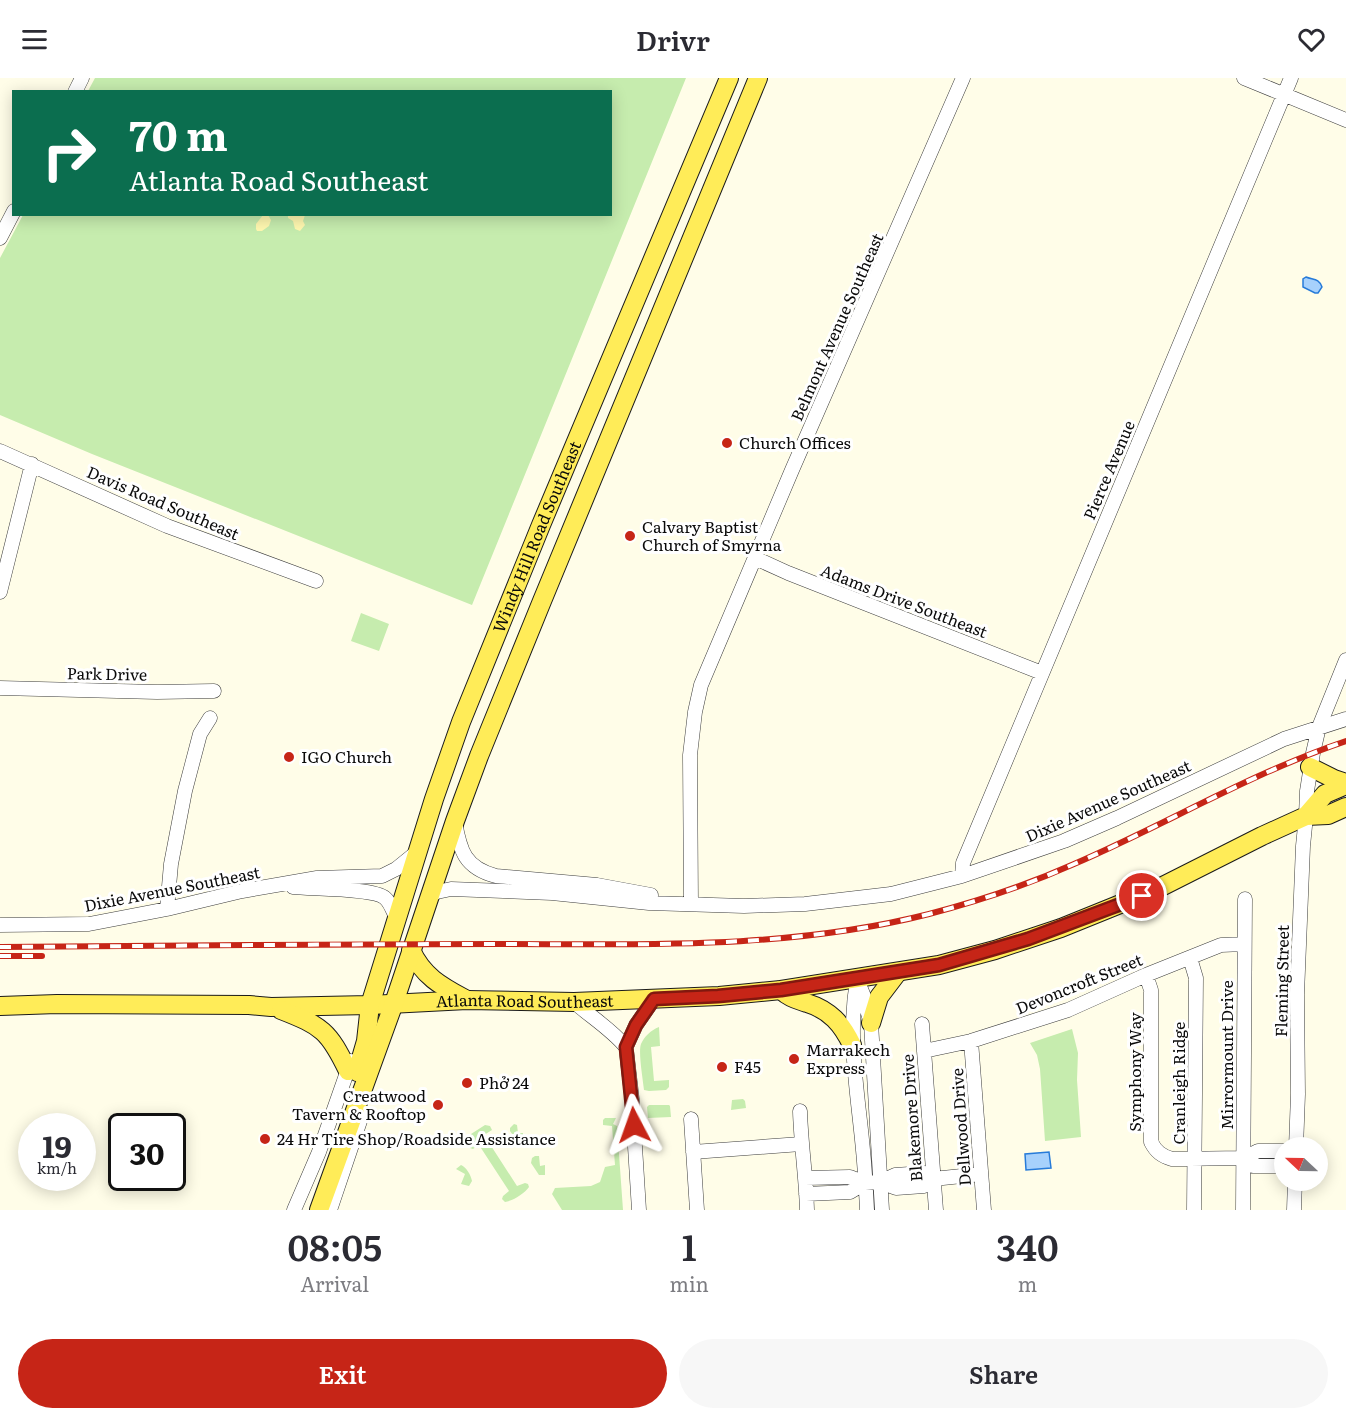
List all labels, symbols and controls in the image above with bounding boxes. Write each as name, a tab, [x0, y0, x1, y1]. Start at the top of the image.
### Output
text: Drivr	[636, 19, 710, 59]
icon: menu	[18, 23, 51, 56]
icon: heart	[1295, 23, 1328, 56]
text: 70 m	[129, 102, 228, 164]
icon: right	[30, 114, 108, 192]
text: Atlanta Road Southeast	[129, 159, 428, 199]
street label: Belmont Avenue Southeast	[784, 228, 889, 424]
street label: Pierce Avenue	[1076, 416, 1140, 523]
place label: Church Offices	[739, 430, 851, 454]
street label: Windy Hill Road Southeast	[486, 436, 586, 636]
marker: Church Offices	[720, 436, 734, 450]
street label: Davis Road Southeast	[84, 459, 244, 545]
place label: Calvary Baptist Church of Smyrna	[642, 514, 782, 556]
marker: Calvary Baptist Church of Smyrna	[623, 529, 637, 543]
street label: Adams Drive Southeast	[818, 557, 992, 643]
street label: Park Drive	[67, 660, 147, 686]
place label: IGO Church	[301, 744, 393, 768]
marker: IGO Church	[282, 750, 296, 764]
street label: Dixie Avenue Southeast	[1021, 753, 1195, 847]
street label: Dixie Avenue Southeast	[82, 859, 262, 917]
pin	[1116, 870, 1167, 921]
icon: arrive	[1125, 879, 1158, 912]
street label: Fleming Street	[1268, 924, 1294, 1037]
street label: Devoncroft Street	[1012, 947, 1146, 1019]
street label: Mirrormount Drive	[1214, 980, 1238, 1130]
street label: Atlanta Road Southeast	[435, 987, 614, 1013]
street label: Symphony Way	[1122, 1011, 1146, 1132]
street label: Cranleigh Ridge	[1166, 1022, 1190, 1144]
place label: Marrakech Express	[806, 1037, 891, 1079]
marker: Marrakech Express	[787, 1052, 801, 1066]
street label: Blakemore Drive	[895, 1053, 927, 1183]
place label: F45	[734, 1054, 761, 1078]
marker: F45	[715, 1060, 729, 1074]
street label: Dellwood Drive	[944, 1067, 976, 1187]
place label: Phở 24	[479, 1070, 529, 1094]
marker: Phở 24	[460, 1076, 474, 1090]
place label: Creatwood Tavern & Rooftop	[292, 1083, 426, 1125]
position arrow	[602, 1093, 666, 1157]
marker: Creatwood Tavern & Rooftop	[431, 1098, 445, 1112]
speed limit sign: 30	[108, 1113, 186, 1191]
text: 19	[42, 1123, 72, 1167]
place label: 24 Hr Tire Shop/Roadside Assistance	[277, 1126, 556, 1150]
marker: 24 Hr Tire Shop/Roadside Assistance	[258, 1132, 272, 1146]
north arrow	[1274, 1137, 1328, 1191]
map controls	[1274, 1137, 1328, 1191]
text: km/h	[37, 1156, 77, 1179]
text: 08:05	[287, 1219, 382, 1272]
text: 1	[682, 1219, 697, 1272]
text: 340	[996, 1219, 1059, 1272]
text: Arrival	[301, 1268, 369, 1298]
text: min	[670, 1268, 709, 1298]
text: m	[1018, 1268, 1037, 1298]
button: Exit	[18, 1339, 667, 1408]
button: Share	[679, 1339, 1328, 1408]

